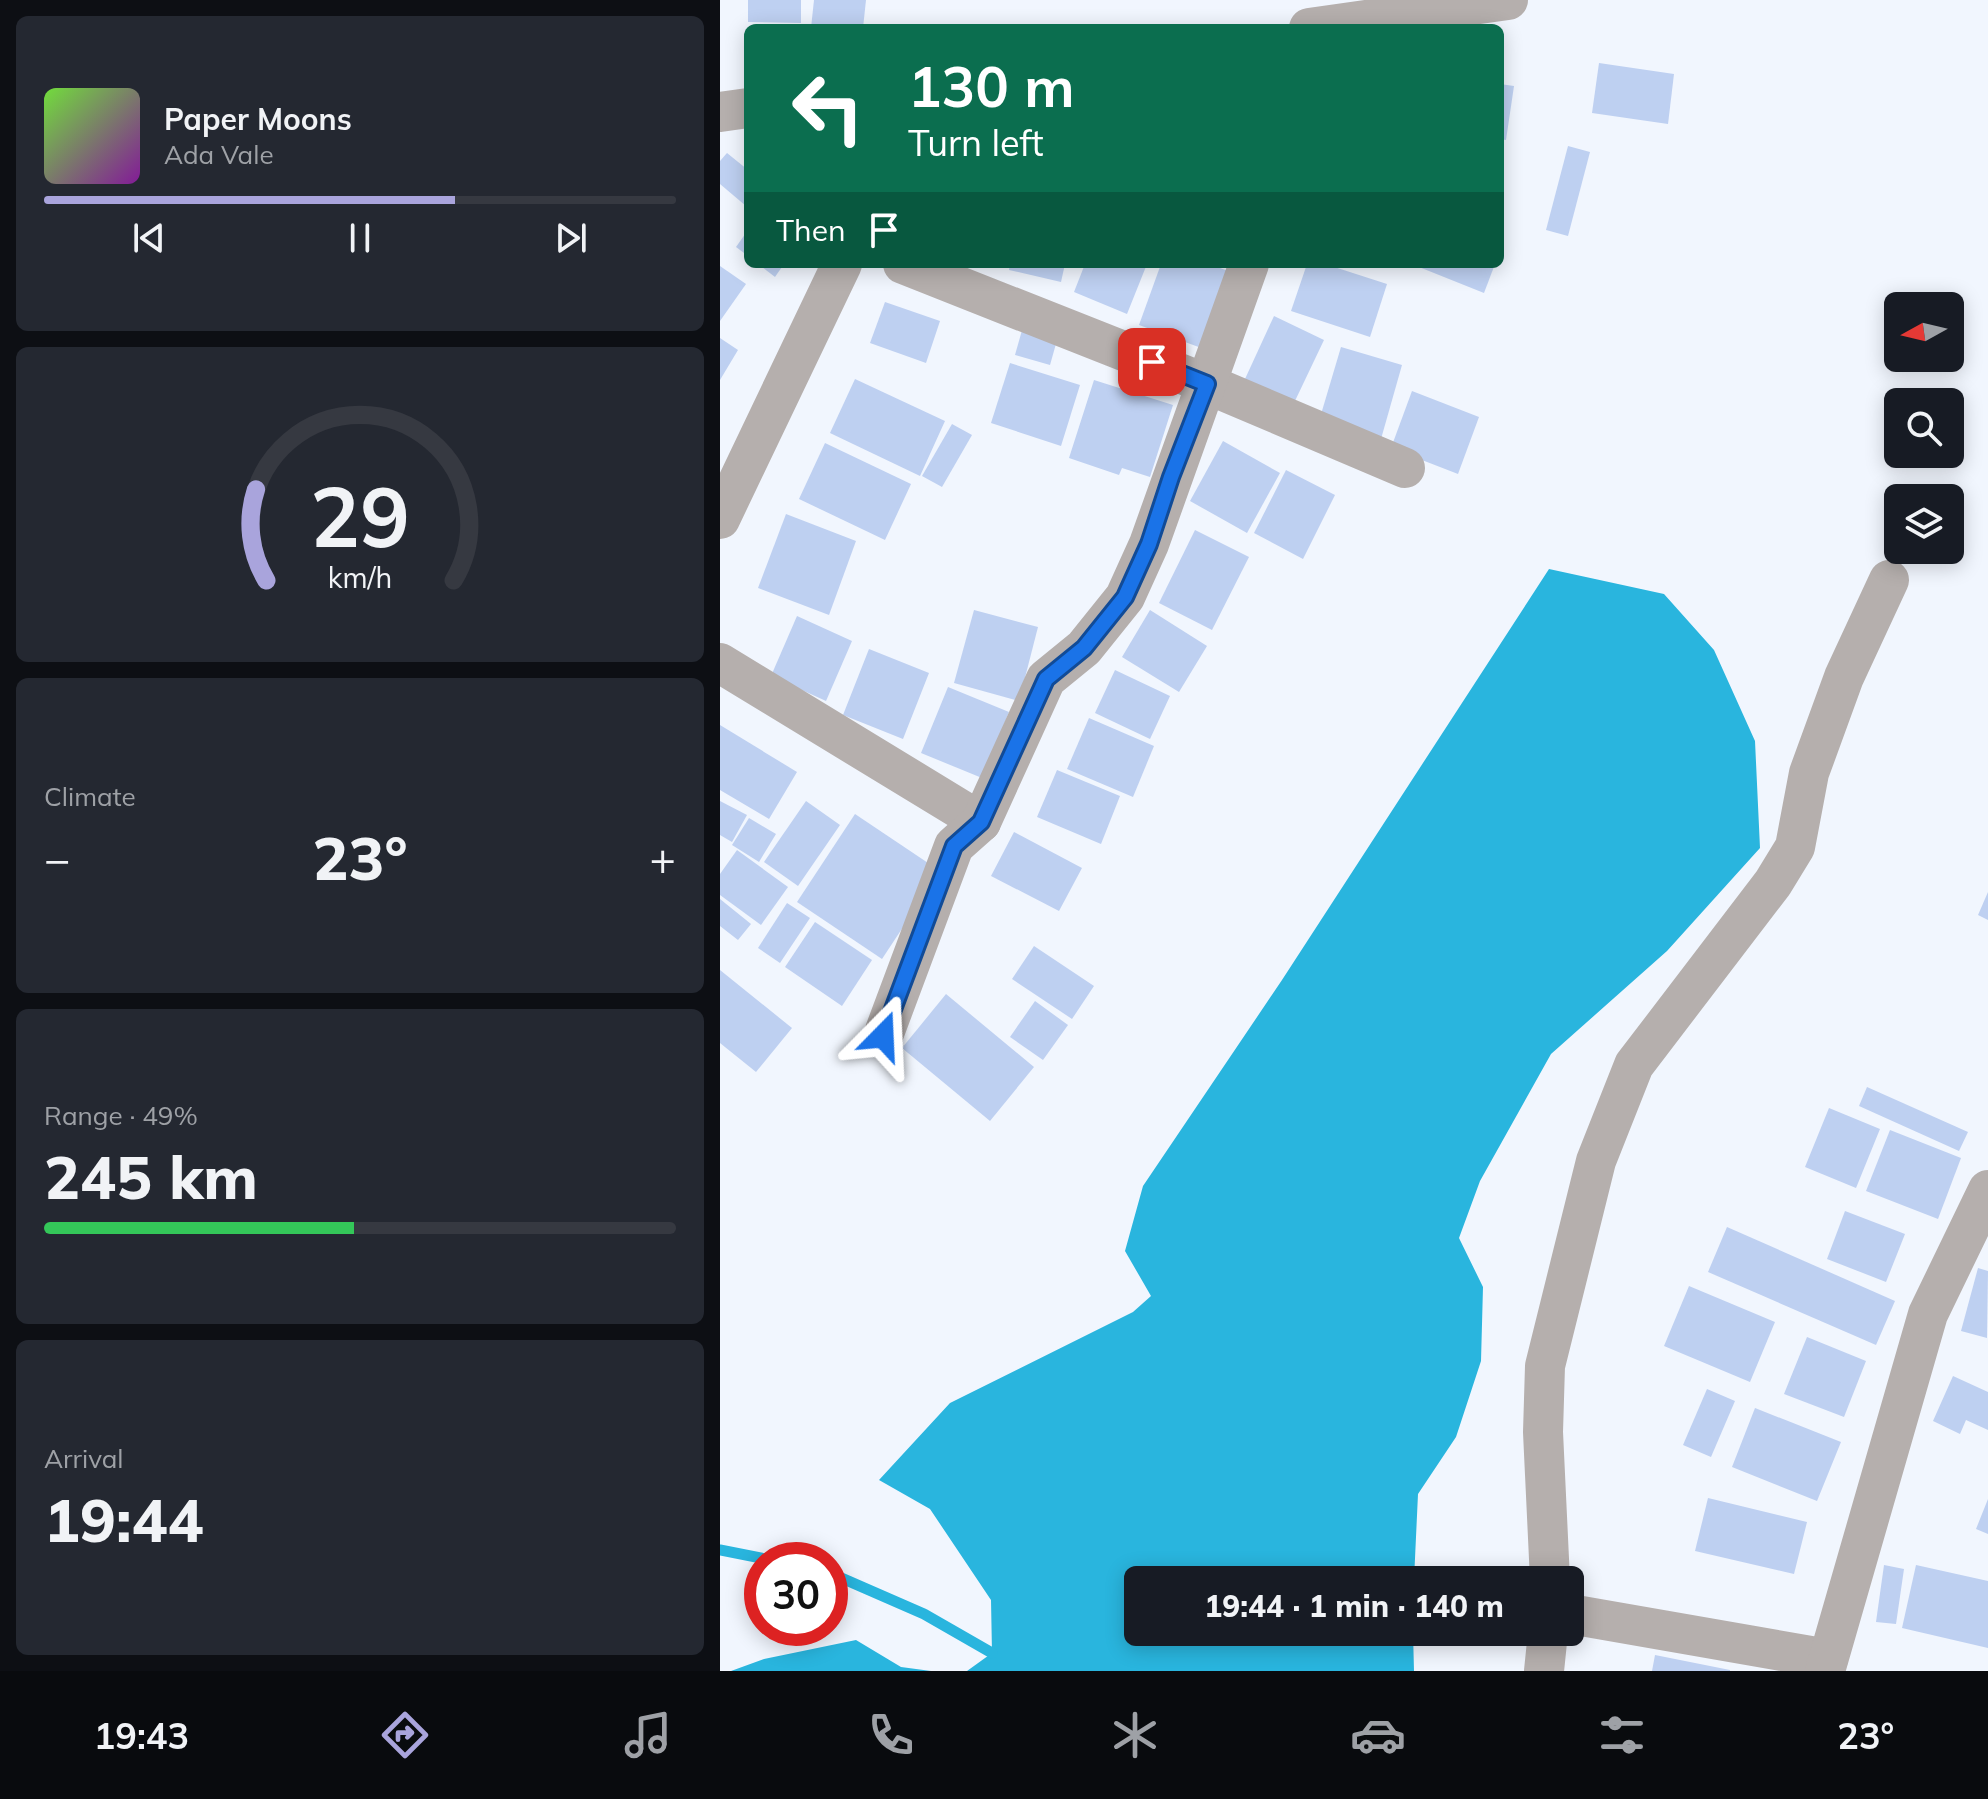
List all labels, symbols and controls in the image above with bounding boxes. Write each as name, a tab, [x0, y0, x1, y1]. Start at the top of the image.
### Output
text: 130 m	[908, 51, 1075, 121]
icon: left	[776, 56, 880, 160]
text: Paper Moons	[164, 100, 352, 138]
text: Turn left	[908, 120, 1044, 165]
text: Ada Vale	[164, 138, 274, 171]
icon: arrive	[862, 208, 906, 252]
text: Then	[776, 211, 846, 249]
icon: previous	[127, 216, 171, 260]
icon: pause	[338, 216, 382, 260]
icon: next	[549, 216, 593, 260]
north arrow	[1884, 292, 1964, 372]
map controls	[1884, 292, 1964, 564]
pin	[1118, 328, 1186, 396]
icon: arrive	[1130, 340, 1174, 384]
button: search	[1884, 388, 1964, 468]
text: 29	[310, 462, 410, 567]
button: layers	[1884, 484, 1964, 564]
text: km/h	[328, 559, 392, 595]
text: Climate	[44, 780, 136, 813]
text: 23°	[312, 820, 408, 895]
text: −	[44, 831, 70, 886]
text: +	[650, 831, 676, 886]
position arrow	[841, 994, 925, 1078]
text: Range · 49%	[44, 1099, 198, 1132]
text: 245 km	[44, 1139, 258, 1214]
text: Arrival	[44, 1442, 124, 1475]
text: 19:44	[44, 1482, 204, 1557]
speed limit sign: 30	[744, 1542, 848, 1646]
text: 19:44 · 1 min · 140 m	[1204, 1587, 1504, 1625]
icon: directions	[377, 1707, 433, 1763]
icon: music	[620, 1707, 676, 1763]
icon: phone	[863, 1707, 919, 1763]
icon: climate	[1107, 1707, 1163, 1763]
icon: car	[1350, 1707, 1406, 1763]
icon: filters	[1594, 1707, 1650, 1763]
text: 19:43	[94, 1713, 189, 1758]
text: 23°	[1837, 1713, 1894, 1758]

